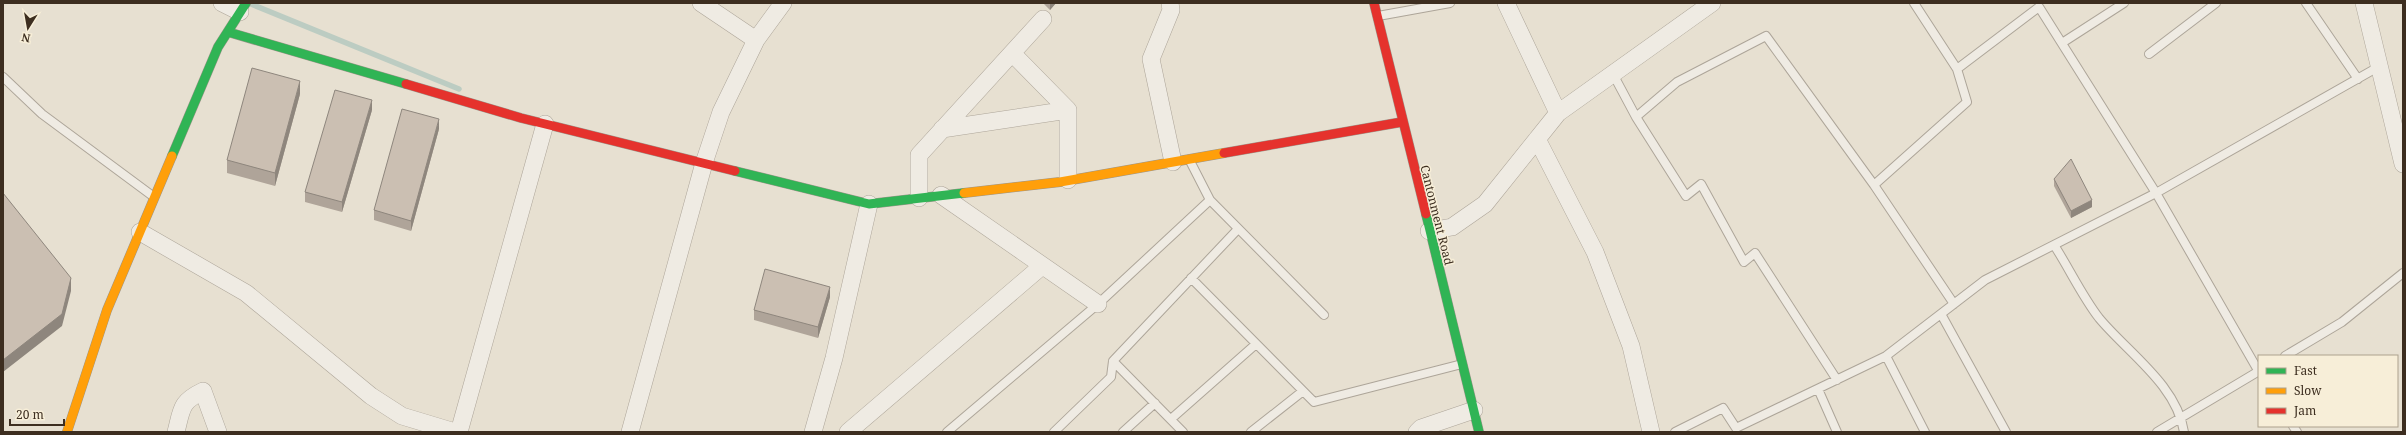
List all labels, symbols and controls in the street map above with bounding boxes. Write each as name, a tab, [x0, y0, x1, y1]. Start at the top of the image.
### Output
north arrow	[8, 8, 48, 48]
text: N	[20, 30, 32, 46]
street label: Cantonment Road	[1416, 163, 1458, 267]
legend	[2258, 355, 2398, 427]
text: Fast	[2294, 362, 2317, 379]
text: Slow	[2294, 382, 2322, 399]
scale bar	[10, 401, 64, 427]
text: Jam	[2293, 402, 2316, 419]
text: 20 m	[16, 406, 44, 423]

